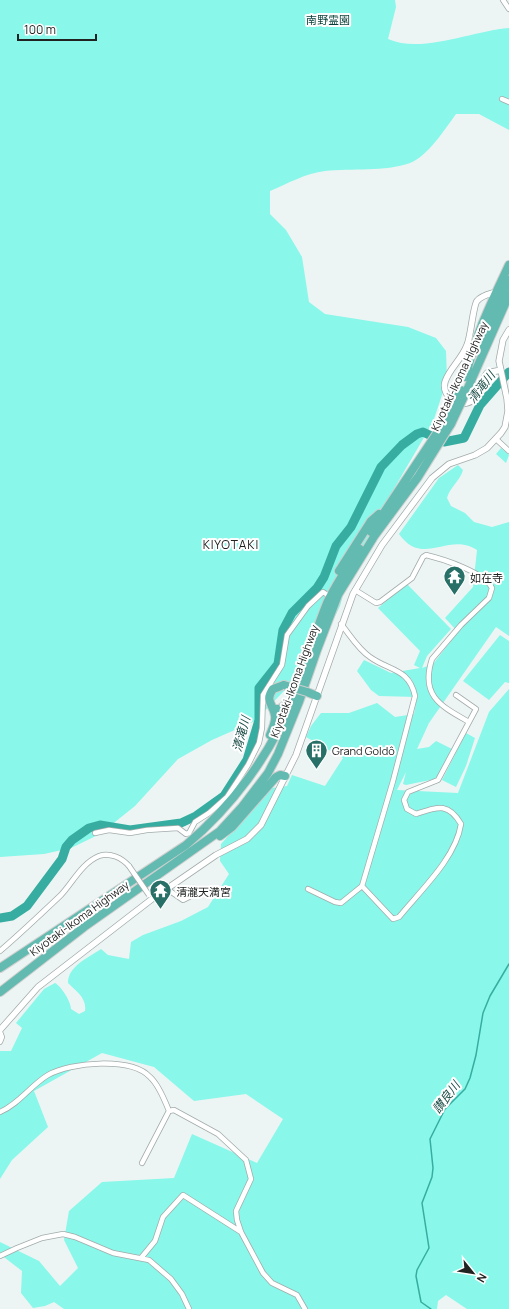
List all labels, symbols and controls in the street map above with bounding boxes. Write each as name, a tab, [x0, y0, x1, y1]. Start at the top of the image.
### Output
park label: 南野霊園	[306, 12, 350, 27]
scale bar	[18, 16, 96, 42]
text: 100 m	[24, 21, 56, 38]
street label: Kiyotaki-Ikoma Highway	[427, 319, 491, 433]
water label: 清滝川	[463, 366, 500, 406]
district label: KIYOTAKI	[203, 536, 259, 553]
temple icon: 如在寺	[441, 564, 467, 597]
place label: 如在寺	[470, 570, 503, 585]
street label: Kiyotaki-Ikoma Highway	[267, 622, 322, 740]
water label: 清滝川	[228, 712, 254, 754]
building icon: Grand Goldô	[303, 737, 329, 770]
place label: Grand Goldô	[332, 743, 395, 758]
street label: Kiyotaki-Ikoma Highway	[26, 877, 132, 959]
temple icon: 清瀧天満宮	[147, 878, 173, 911]
place label: 清瀧天満宮	[176, 884, 231, 899]
water label: 讃良川	[428, 1076, 465, 1116]
north arrow	[453, 1253, 493, 1293]
text: N	[474, 1271, 491, 1286]

